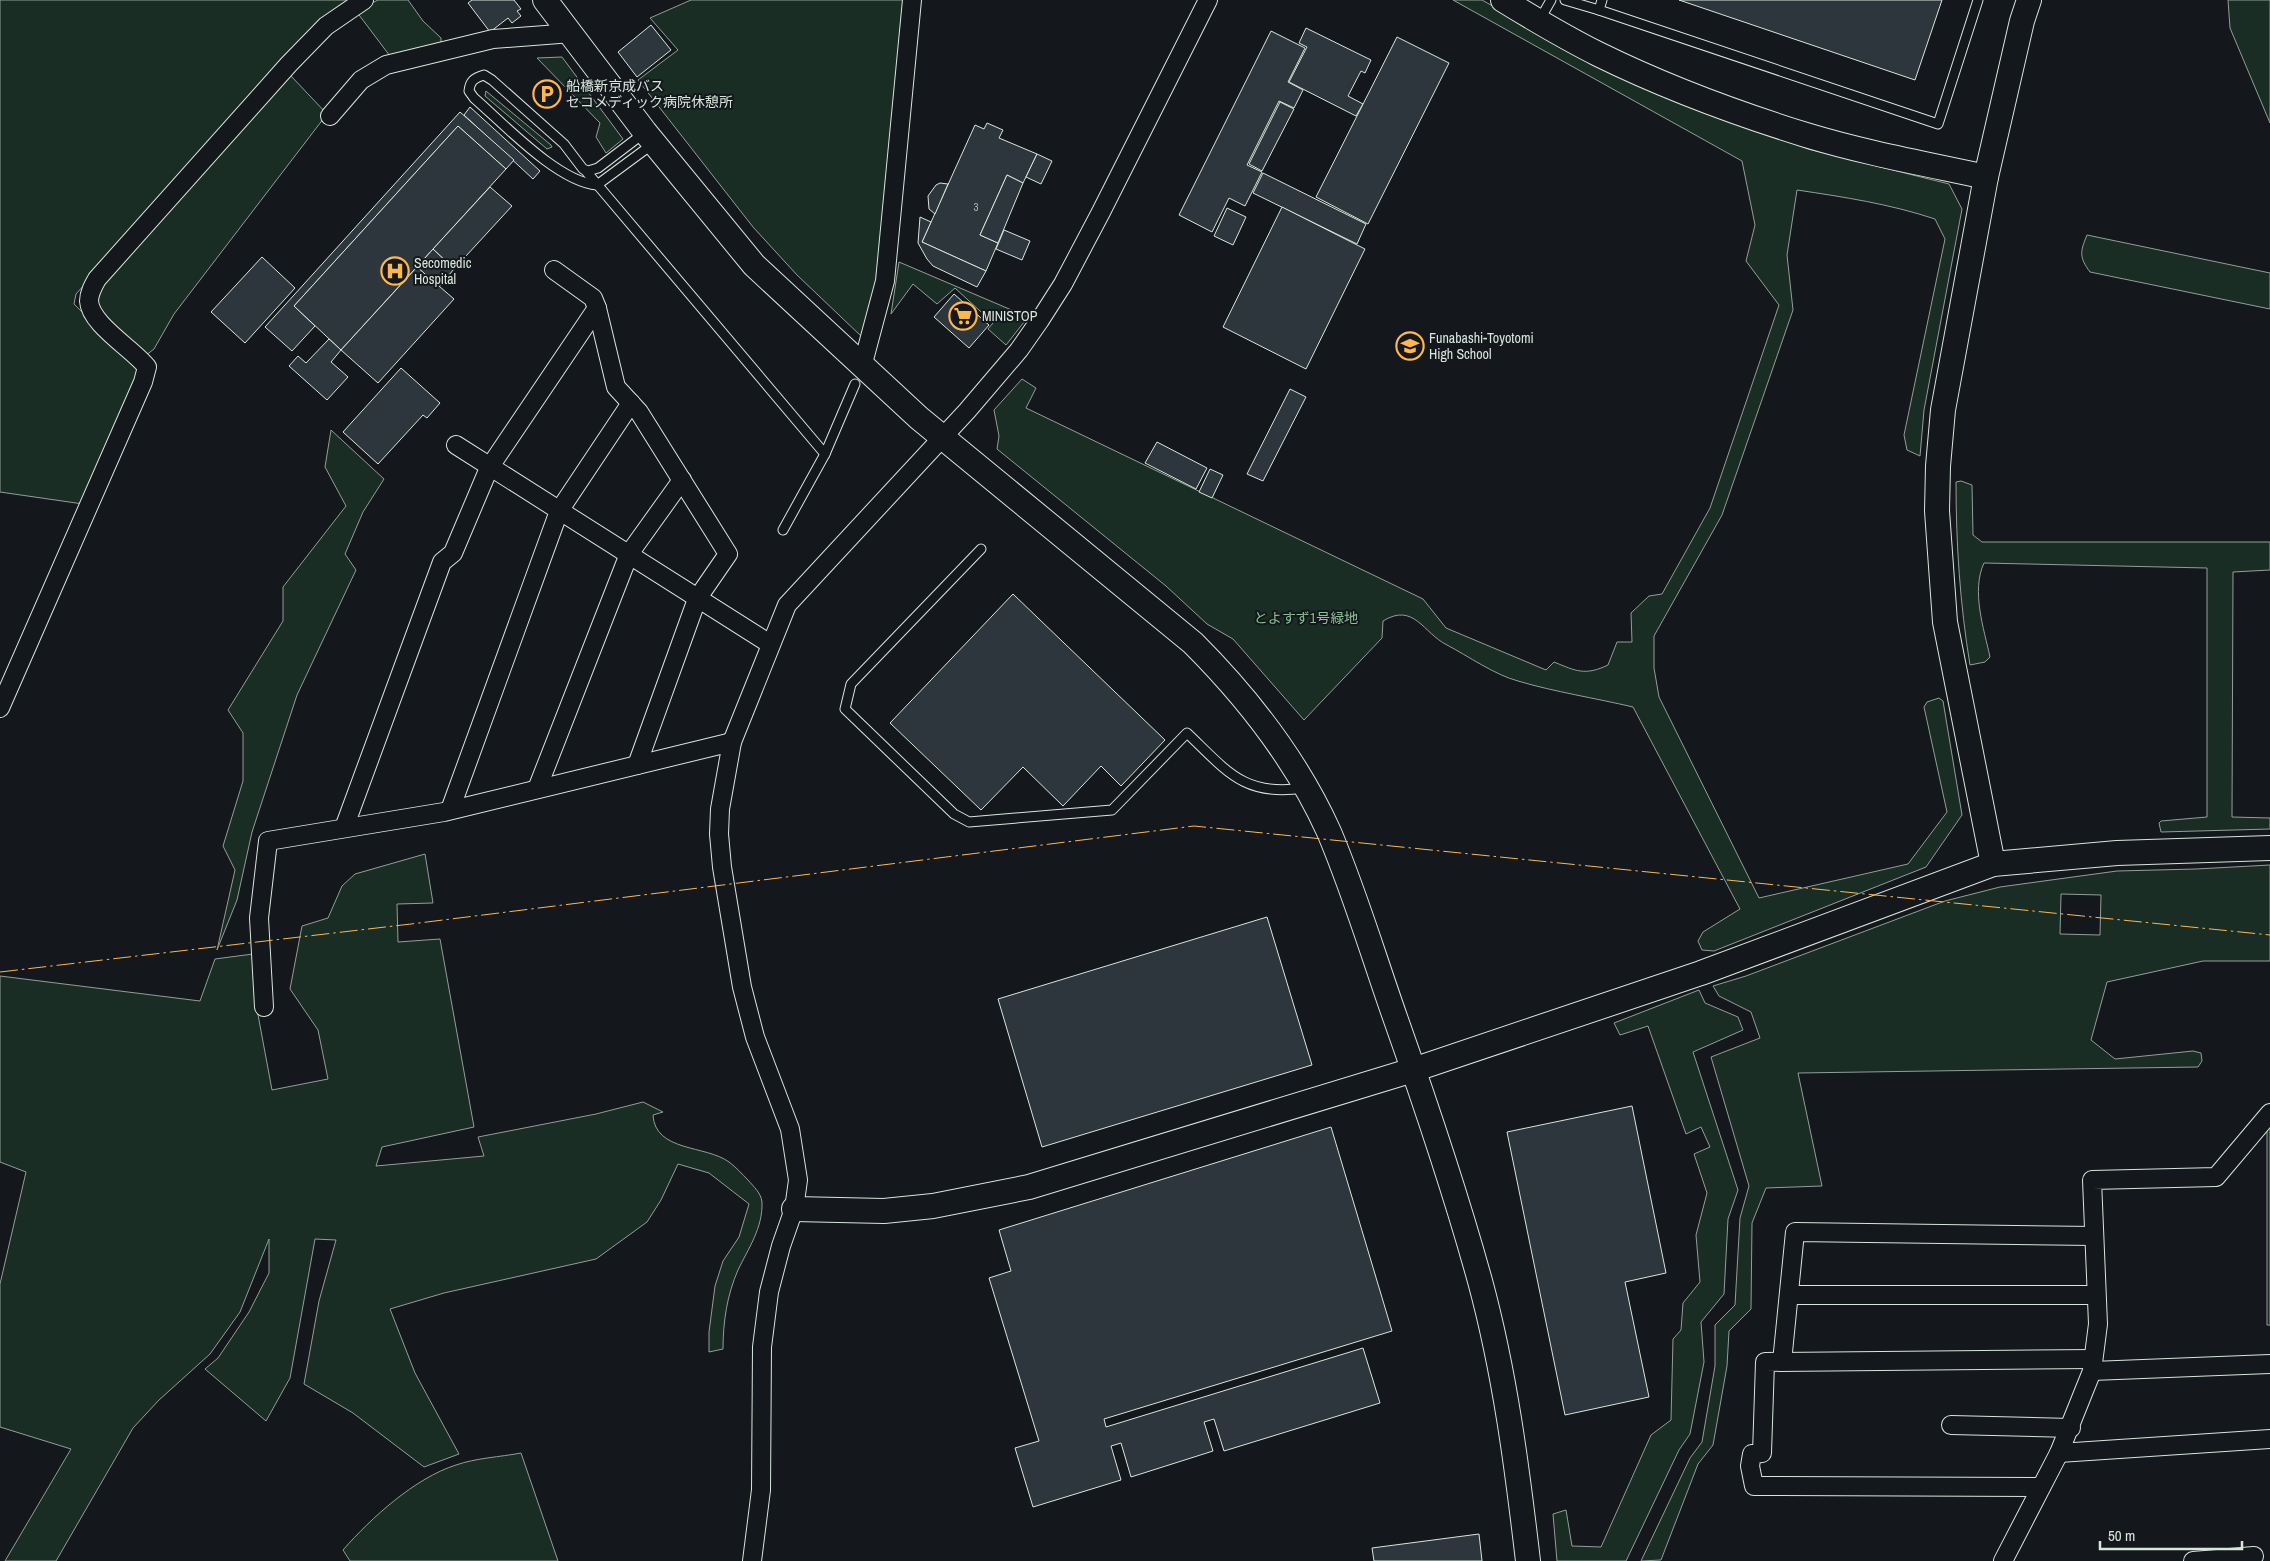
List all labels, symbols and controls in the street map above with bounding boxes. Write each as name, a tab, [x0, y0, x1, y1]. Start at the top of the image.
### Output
place label: 船橋新京成バス セコメディック病院休憩所	[566, 77, 733, 111]
parking icon: 船橋新京成バス セコメディック病院休憩所	[532, 79, 562, 109]
house number: 3	[973, 200, 979, 214]
place label: Secomedic Hospital	[414, 254, 472, 288]
hospital icon: Secomedic Hospital	[380, 256, 410, 286]
supermarket icon: MINISTOP	[948, 301, 978, 331]
place label: MINISTOP	[982, 307, 1038, 325]
place label: Funabashi-Toyotomi High School	[1429, 329, 1534, 363]
school or university icon: Funabashi-Toyotomi High School	[1395, 331, 1425, 361]
park label: とよすず1号緑地	[1254, 609, 1358, 627]
scale bar	[2100, 1518, 2242, 1550]
text: 50 m	[2108, 1525, 2135, 1546]

